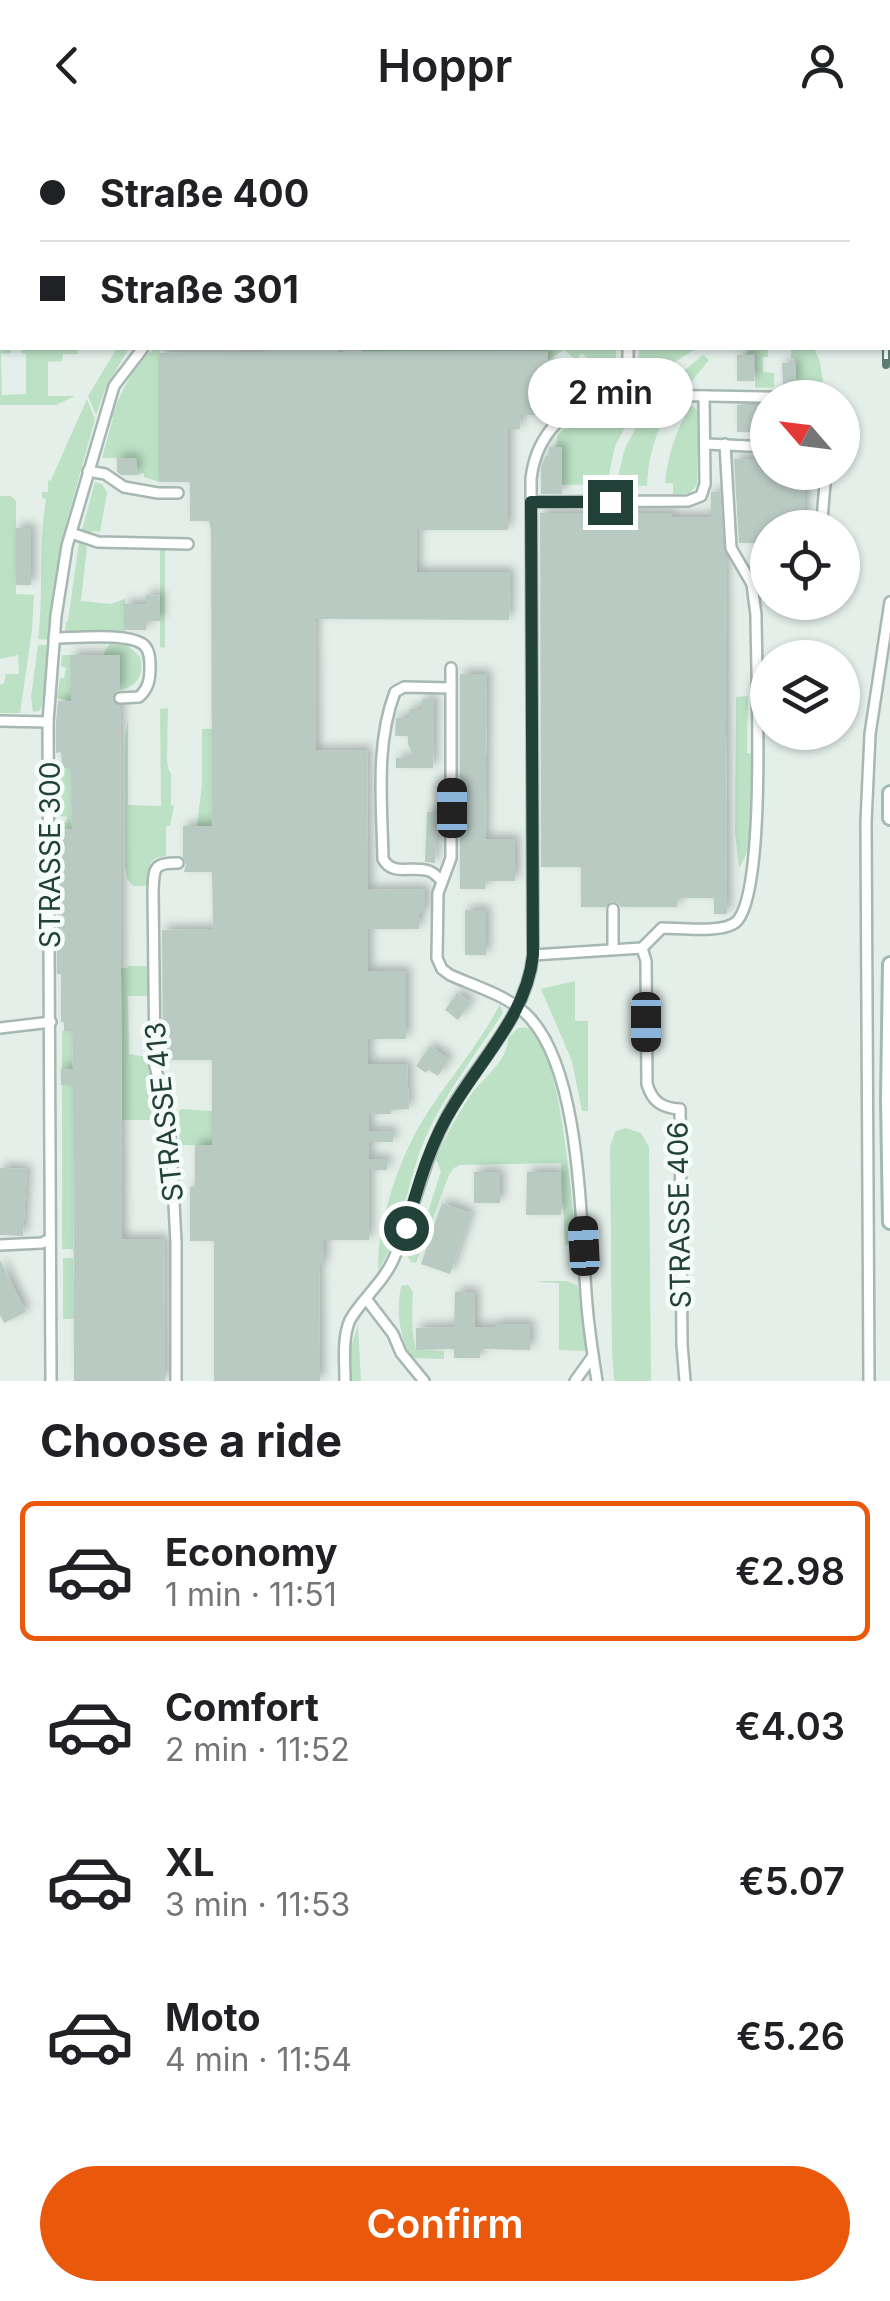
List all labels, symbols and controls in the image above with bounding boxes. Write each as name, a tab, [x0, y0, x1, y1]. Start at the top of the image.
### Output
icon: back	[40, 38, 95, 93]
text: Hoppr	[378, 38, 512, 93]
icon: person	[795, 38, 850, 93]
text: Straße 400	[100, 170, 309, 216]
text: Straße 301	[100, 266, 299, 312]
callout: 2 min	[528, 357, 692, 427]
text: 2 min	[568, 373, 653, 412]
north arrow	[750, 380, 860, 490]
map controls	[750, 380, 860, 750]
route end	[588, 480, 633, 525]
button: locate	[750, 510, 860, 620]
button: layers	[750, 640, 860, 750]
street label: STRASSE 300	[33, 762, 67, 948]
car	[437, 778, 467, 838]
car	[631, 992, 661, 1052]
street label: STRASSE 413	[138, 1021, 190, 1203]
street label: STRASSE 406	[660, 1121, 698, 1309]
route start	[384, 1206, 429, 1251]
car	[567, 1215, 601, 1277]
text: Choose a ride	[40, 1413, 342, 1468]
icon: car	[45, 1526, 135, 1616]
text: Economy	[165, 1529, 338, 1575]
text: €2.98	[735, 1548, 845, 1594]
text: 1 min · 11:51	[165, 1575, 337, 1614]
icon: car	[45, 1681, 135, 1771]
text: Comfort	[165, 1684, 319, 1730]
text: €4.03	[735, 1703, 845, 1749]
text: 2 min · 11:52	[165, 1730, 350, 1769]
icon: car	[45, 1836, 135, 1926]
text: XL	[165, 1839, 215, 1885]
text: €5.07	[739, 1858, 845, 1904]
text: 3 min · 11:53	[165, 1885, 350, 1924]
icon: car	[45, 1991, 135, 2081]
text: Moto	[165, 1994, 261, 2040]
text: €5.26	[736, 2013, 845, 2059]
text: 4 min · 11:54	[165, 2040, 352, 2079]
button: Confirm	[40, 2166, 850, 2281]

